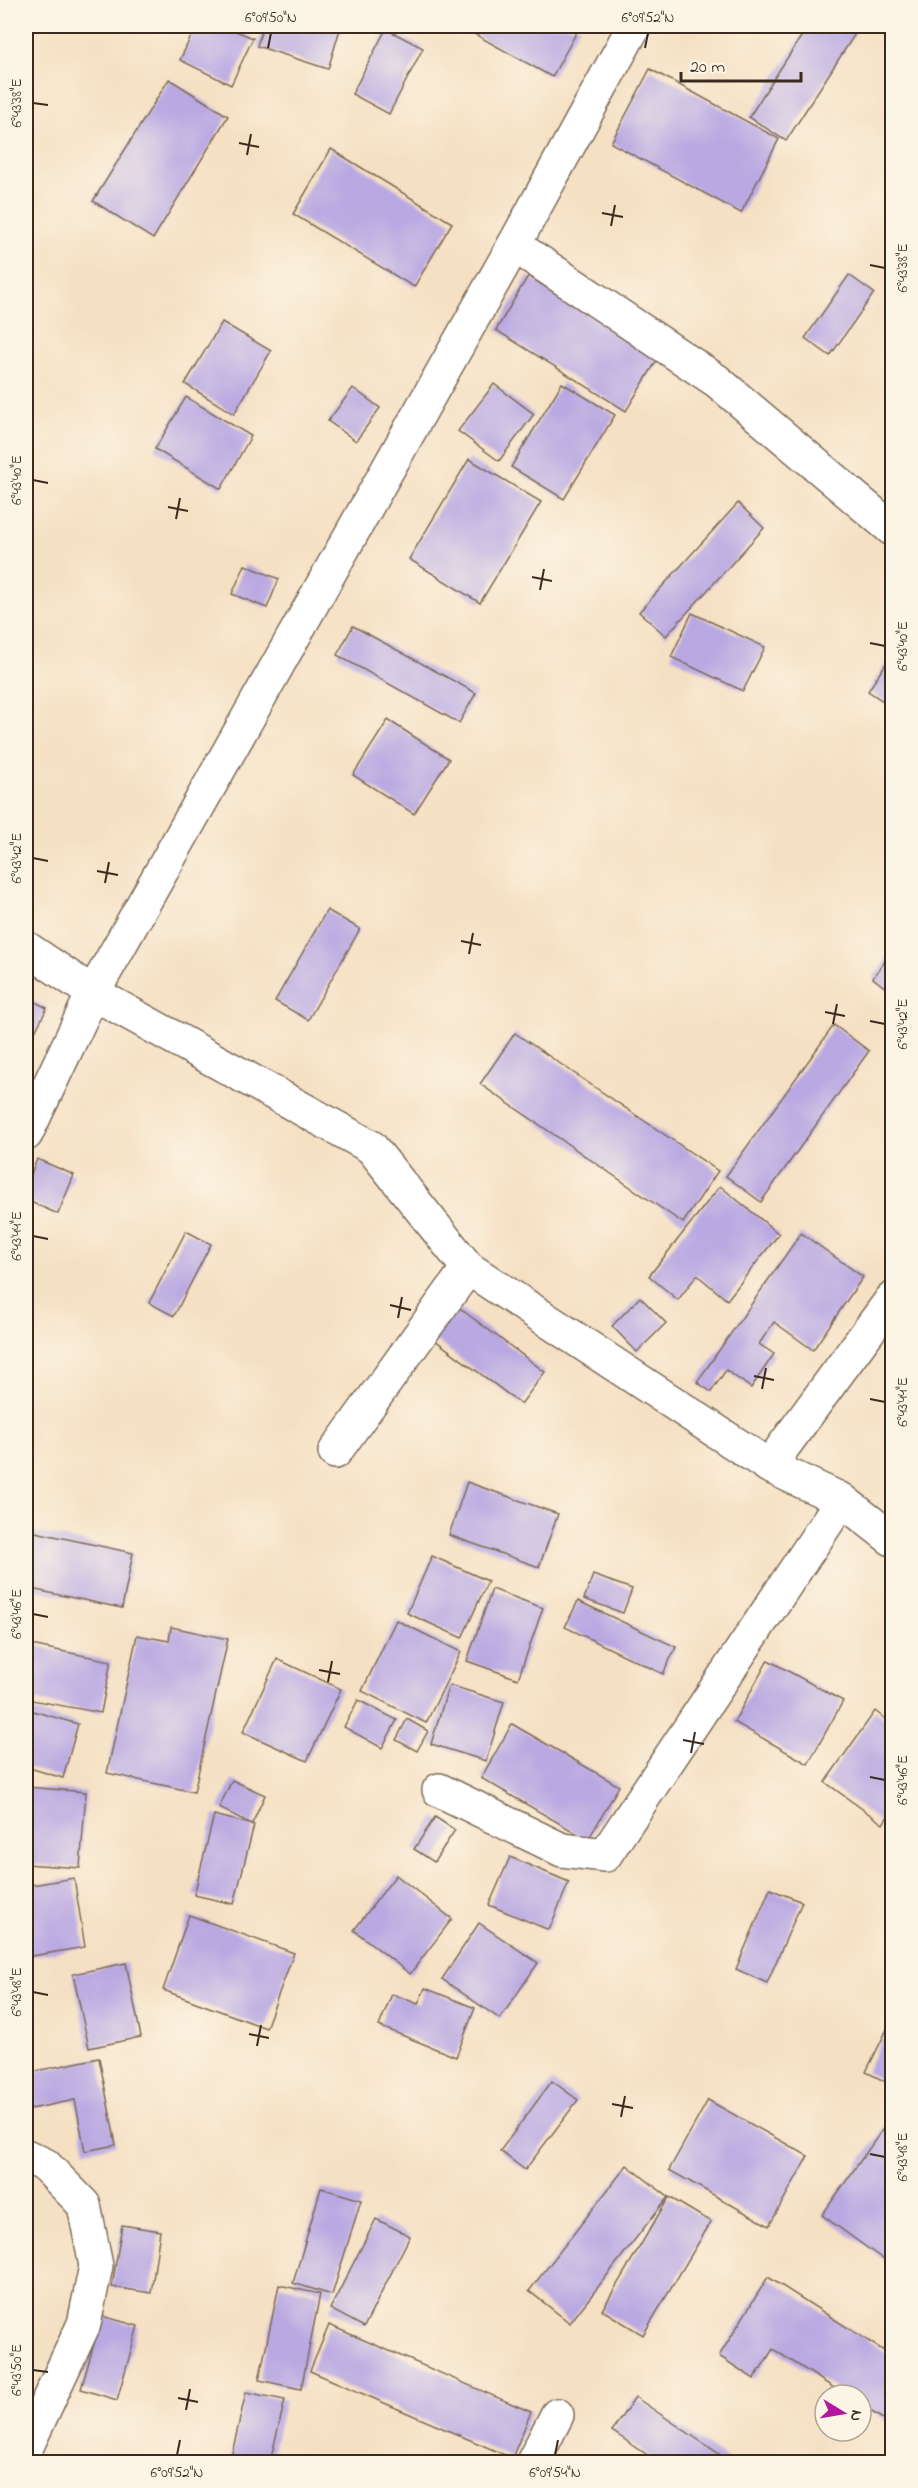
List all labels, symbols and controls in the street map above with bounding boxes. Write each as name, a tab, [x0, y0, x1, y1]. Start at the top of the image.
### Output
text: 6°09'50"N	[245, 7, 297, 29]
text: 6°09'52"N	[622, 7, 674, 29]
scale bar	[681, 45, 801, 83]
text: 20 m	[690, 55, 725, 81]
text: 6°43'38"E	[6, 79, 28, 128]
text: 6°43'38"E	[892, 244, 914, 293]
text: 6°43'40"E	[6, 455, 28, 505]
text: 6°43'40"E	[892, 621, 914, 671]
text: 6°43'42"E	[6, 833, 28, 883]
text: 6°43'42"E	[892, 999, 914, 1049]
text: 6°43'44"E	[6, 1211, 28, 1261]
text: 6°43'44"E	[892, 1377, 914, 1427]
text: 6°43'46"E	[6, 1589, 28, 1639]
text: 6°43'46"E	[892, 1755, 914, 1805]
text: 6°43'48"E	[6, 1968, 28, 2016]
text: 6°43'48"E	[892, 2133, 914, 2181]
text: 6°43'50"E	[6, 2344, 28, 2396]
north arrow	[813, 2383, 873, 2443]
text: N	[843, 2408, 869, 2423]
text: 6°09'52"N	[151, 2462, 203, 2484]
text: 6°09'54"N	[529, 2462, 581, 2484]

